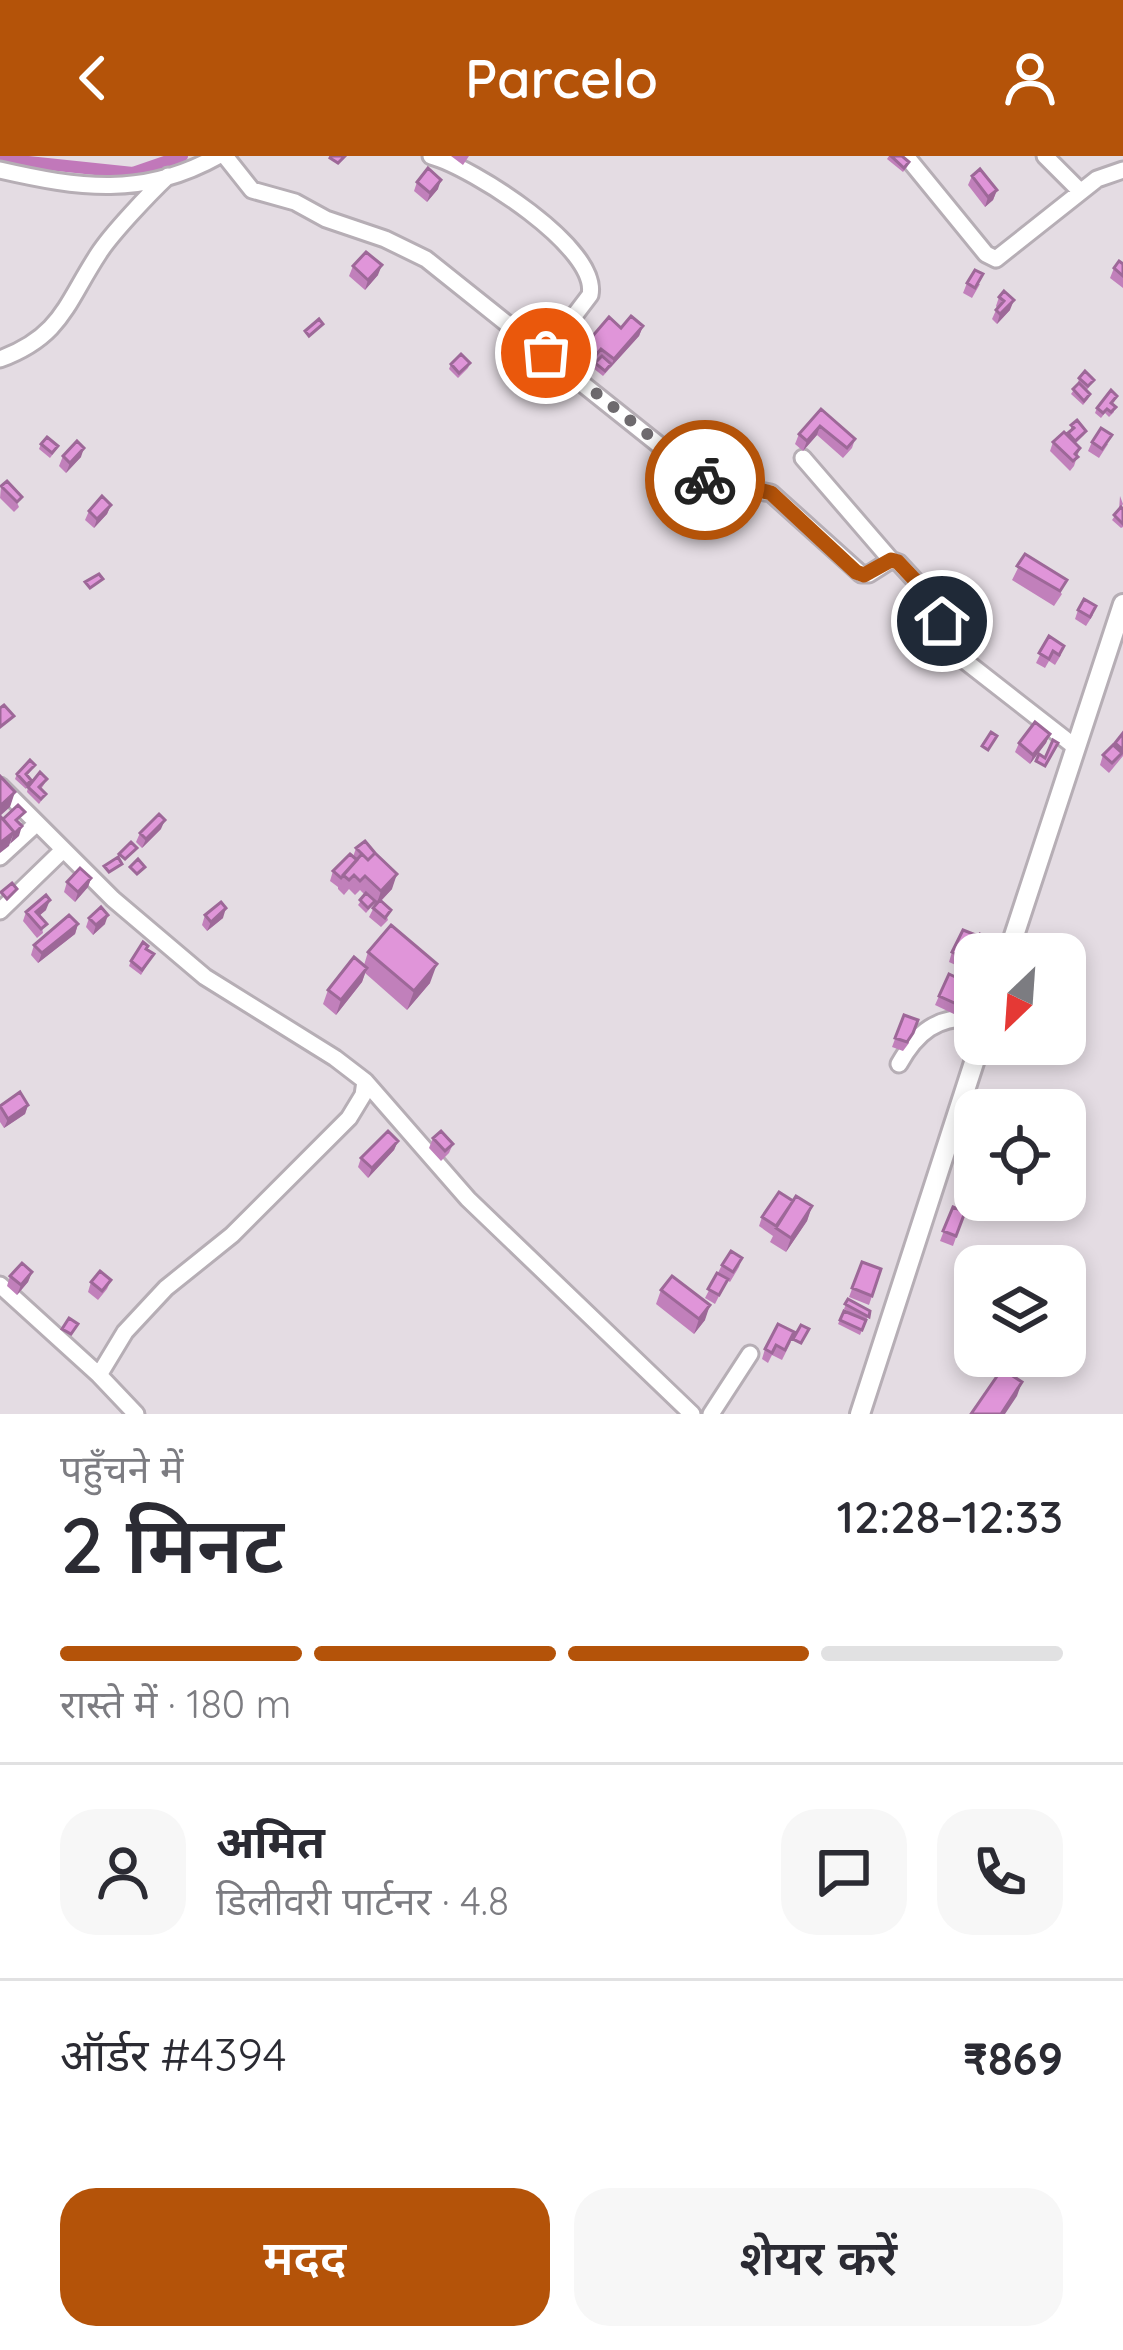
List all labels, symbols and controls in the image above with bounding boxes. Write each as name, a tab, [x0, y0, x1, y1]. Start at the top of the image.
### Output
text: Parcelo	[465, 44, 658, 112]
icon: back	[60, 45, 126, 111]
icon: person	[997, 45, 1063, 111]
pin	[495, 302, 597, 404]
icon: bag	[513, 320, 579, 386]
courier	[645, 420, 765, 540]
icon: bike	[672, 447, 738, 513]
pin	[891, 570, 993, 672]
icon: home	[909, 588, 975, 654]
north arrow	[954, 933, 1086, 1065]
map controls	[954, 933, 1086, 1377]
button: locate	[954, 1089, 1086, 1221]
button: layers	[954, 1245, 1086, 1377]
text: पहुँचने में	[60, 1444, 183, 1493]
text: 12:28–12:33	[837, 1488, 1063, 1544]
text: 2 मिनट	[60, 1495, 284, 1593]
text: रास्ते में · 180 m	[60, 1679, 291, 1728]
button: person	[60, 1809, 186, 1935]
button: chat	[781, 1809, 907, 1935]
button: phone	[937, 1809, 1063, 1935]
text: अमित	[216, 1813, 325, 1869]
text: डिलीवरी पार्टनर · 4.8	[216, 1876, 509, 1925]
text: ऑर्डर #4394	[60, 2026, 286, 2082]
text: ₹869	[963, 2030, 1063, 2086]
button: मदद	[60, 2188, 550, 2326]
button: शेयर करें	[574, 2188, 1063, 2326]

